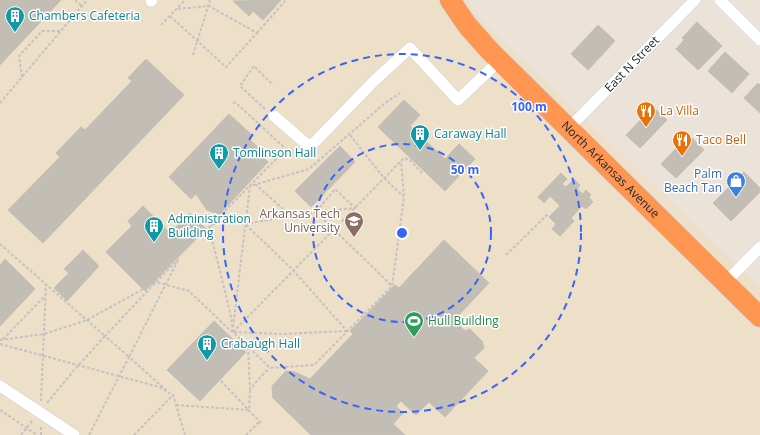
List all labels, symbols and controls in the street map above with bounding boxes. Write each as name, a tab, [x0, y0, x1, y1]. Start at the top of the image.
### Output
building icon: Chambers Cafeteria	[4, 5, 26, 33]
place label: Chambers Cafeteria	[29, 7, 140, 24]
street label: East N Street	[600, 32, 663, 95]
text: 100 m	[511, 98, 547, 115]
restaurant icon: La Villa	[635, 100, 657, 128]
place label: La Villa	[660, 102, 699, 119]
street label: North Arkansas Avenue	[558, 117, 664, 222]
building icon: Caraway Hall	[409, 123, 431, 151]
place label: Caraway Hall	[434, 125, 506, 142]
restaurant icon: Taco Bell	[671, 129, 693, 157]
place label: Taco Bell	[696, 131, 746, 148]
building icon: Tomlinson Hall	[208, 142, 230, 170]
place label: Tomlinson Hall	[233, 144, 316, 161]
text: 50 m	[451, 161, 479, 178]
place label: Palm Beach Tan	[664, 165, 722, 196]
shop icon: Palm Beach Tan	[725, 170, 747, 198]
place label: Arkansas Tech University	[259, 205, 341, 236]
place label: Administration Building	[168, 210, 251, 241]
school or university icon: Arkansas Tech University	[343, 210, 365, 238]
building icon: Administration Building	[143, 215, 165, 243]
centre of rings	[395, 226, 409, 240]
sports icon: Hull Building	[403, 310, 425, 338]
place label: Hull Building	[428, 312, 499, 329]
building icon: Crabaugh Hall	[196, 333, 218, 361]
place label: Crabaugh Hall	[221, 335, 300, 352]

